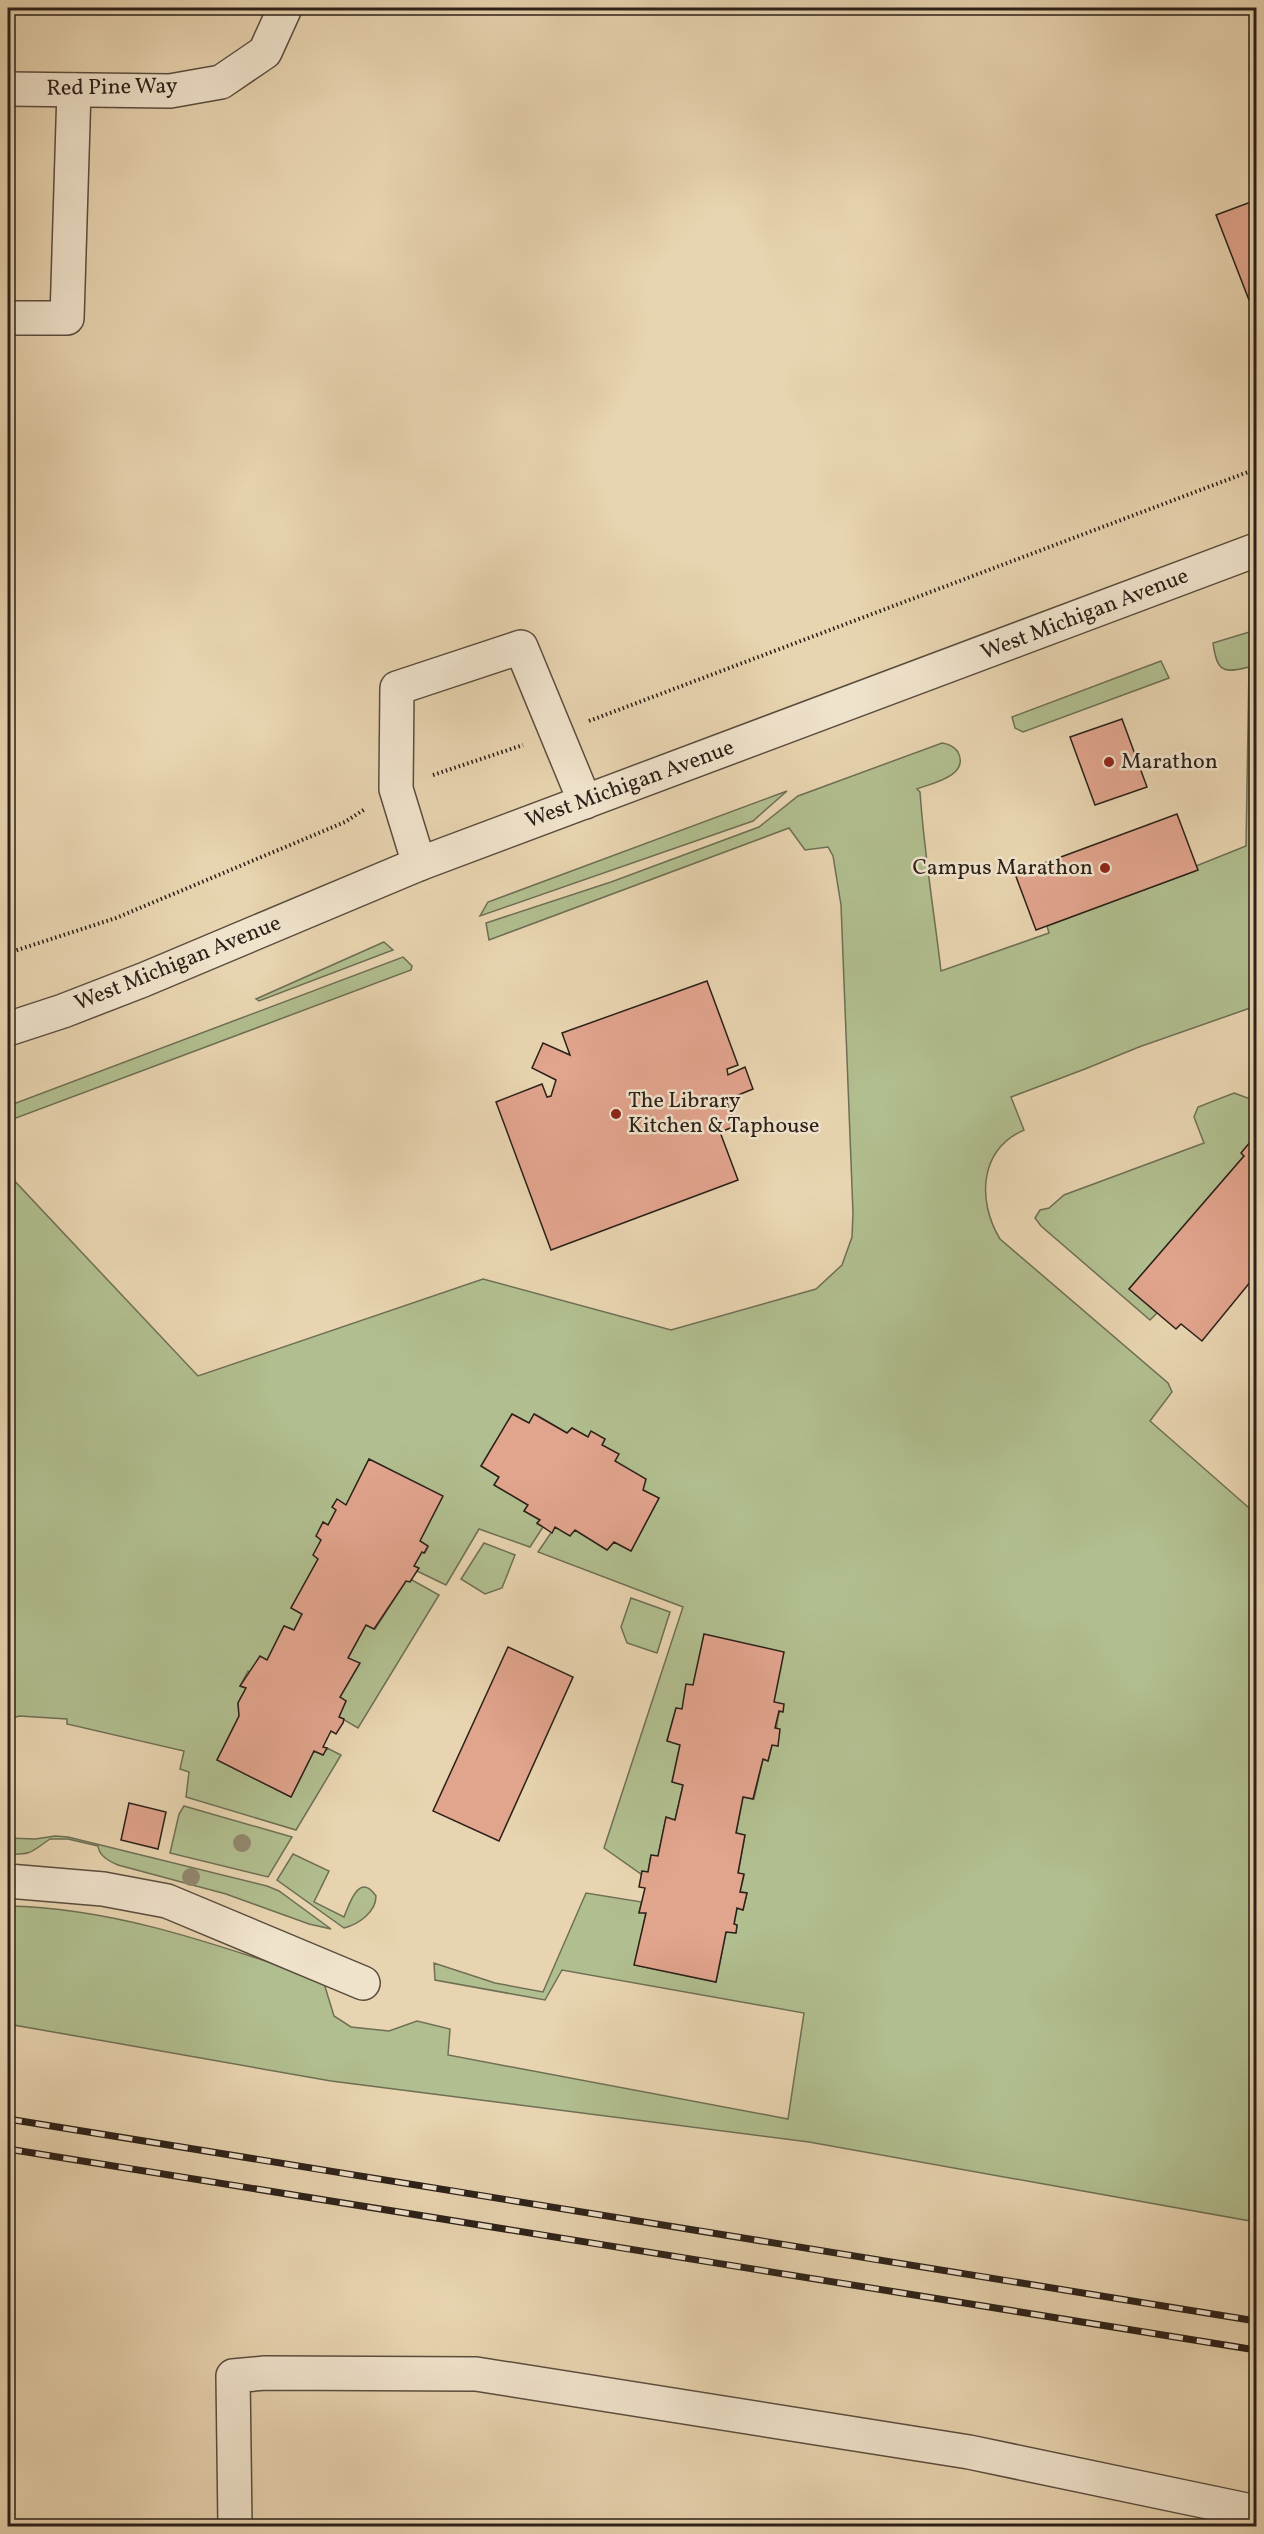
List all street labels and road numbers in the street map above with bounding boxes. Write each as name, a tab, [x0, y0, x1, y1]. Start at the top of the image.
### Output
street label: Red Pine Way	[46, 71, 178, 105]
street label: West Michigan Avenue	[977, 561, 1193, 669]
street label: West Michigan Avenue	[521, 733, 739, 837]
street label: West Michigan Avenue	[70, 908, 286, 1020]

